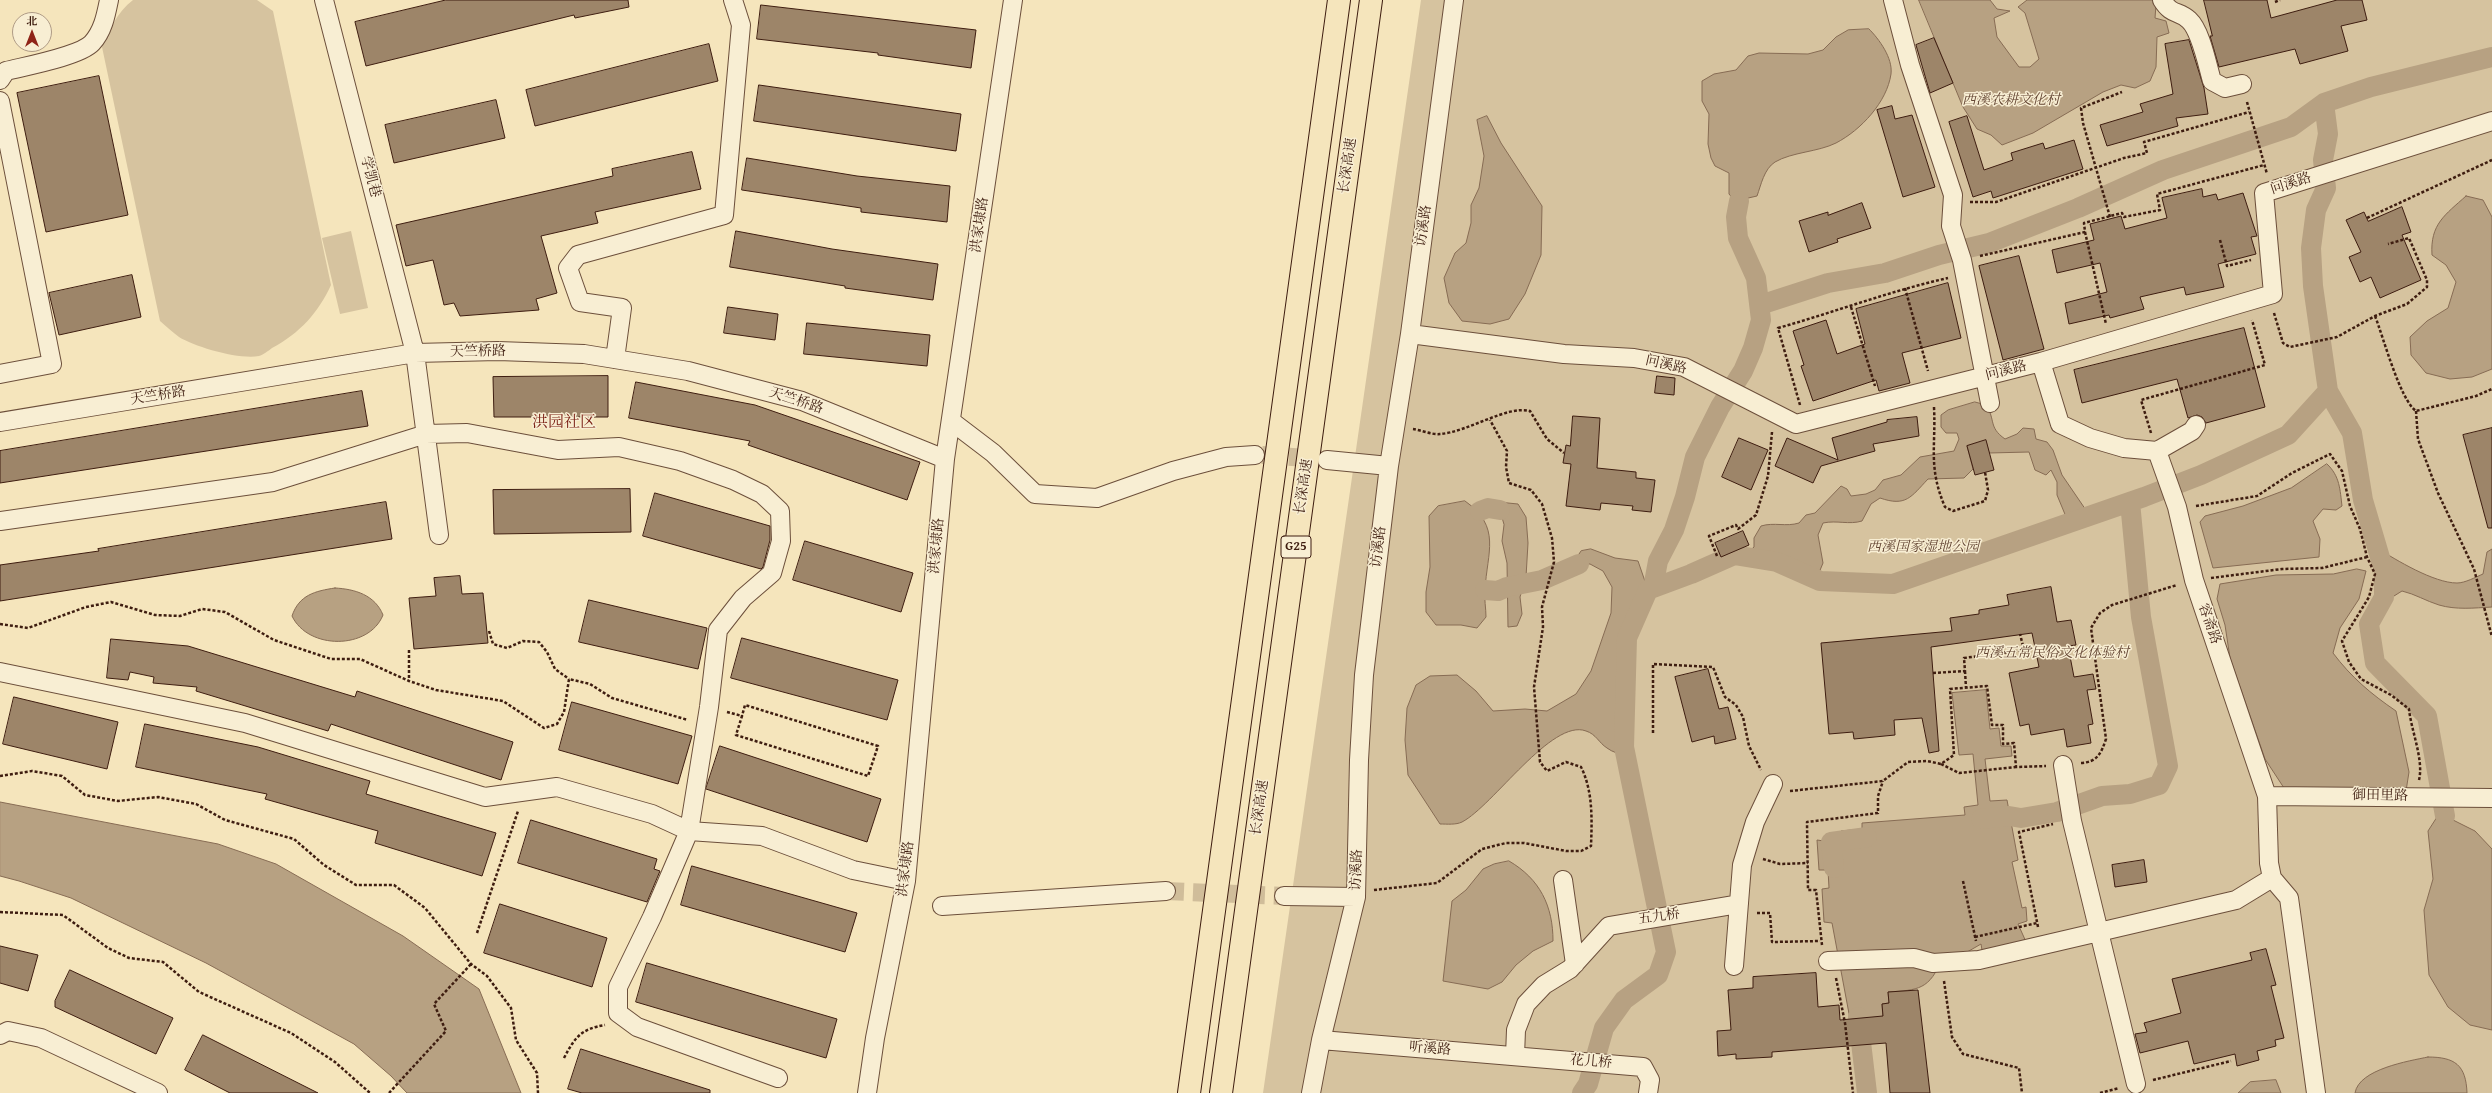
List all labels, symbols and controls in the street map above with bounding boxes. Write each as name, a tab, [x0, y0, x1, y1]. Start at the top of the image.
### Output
north arrow	[12, 12, 52, 52]
text: 北	[27, 13, 38, 29]
park label: 西溪农耕文化村	[1962, 92, 2060, 108]
street label: 长深高速	[1336, 137, 1360, 195]
street label: 学凯巷	[356, 155, 384, 199]
street label: 问溪路	[2268, 170, 2314, 198]
street label: 洪家埭路	[968, 196, 992, 254]
street label: 访溪路	[1413, 204, 1435, 248]
street label: 天竺桥路	[450, 343, 506, 361]
street label: 问溪路	[1644, 352, 1688, 378]
street label: 问溪路	[1984, 358, 2028, 384]
street label: 天竺桥路	[129, 383, 187, 409]
street label: 天竺桥路	[767, 384, 825, 418]
district label: 洪园社区	[532, 413, 596, 433]
street label: 长深高速	[1292, 458, 1316, 516]
street label: 洪家埭路	[926, 517, 948, 575]
street label: 访溪路	[1368, 525, 1390, 569]
road number: G25	[1281, 536, 1311, 558]
park label: 西溪国家湿地公园	[1867, 539, 1979, 555]
street label: 容斋路	[2194, 601, 2224, 647]
park label: 西溪五常民俗文化体验村	[1975, 645, 2129, 661]
street label: 长深高速	[1248, 779, 1272, 837]
street label: 御田里路	[2352, 787, 2408, 805]
street label: 洪家埭路	[894, 840, 918, 898]
street label: 访溪路	[1348, 849, 1366, 891]
street label: 五九桥	[1637, 906, 1681, 928]
street label: 听溪路	[1408, 1039, 1452, 1059]
street label: 花儿桥	[1569, 1052, 1613, 1072]

